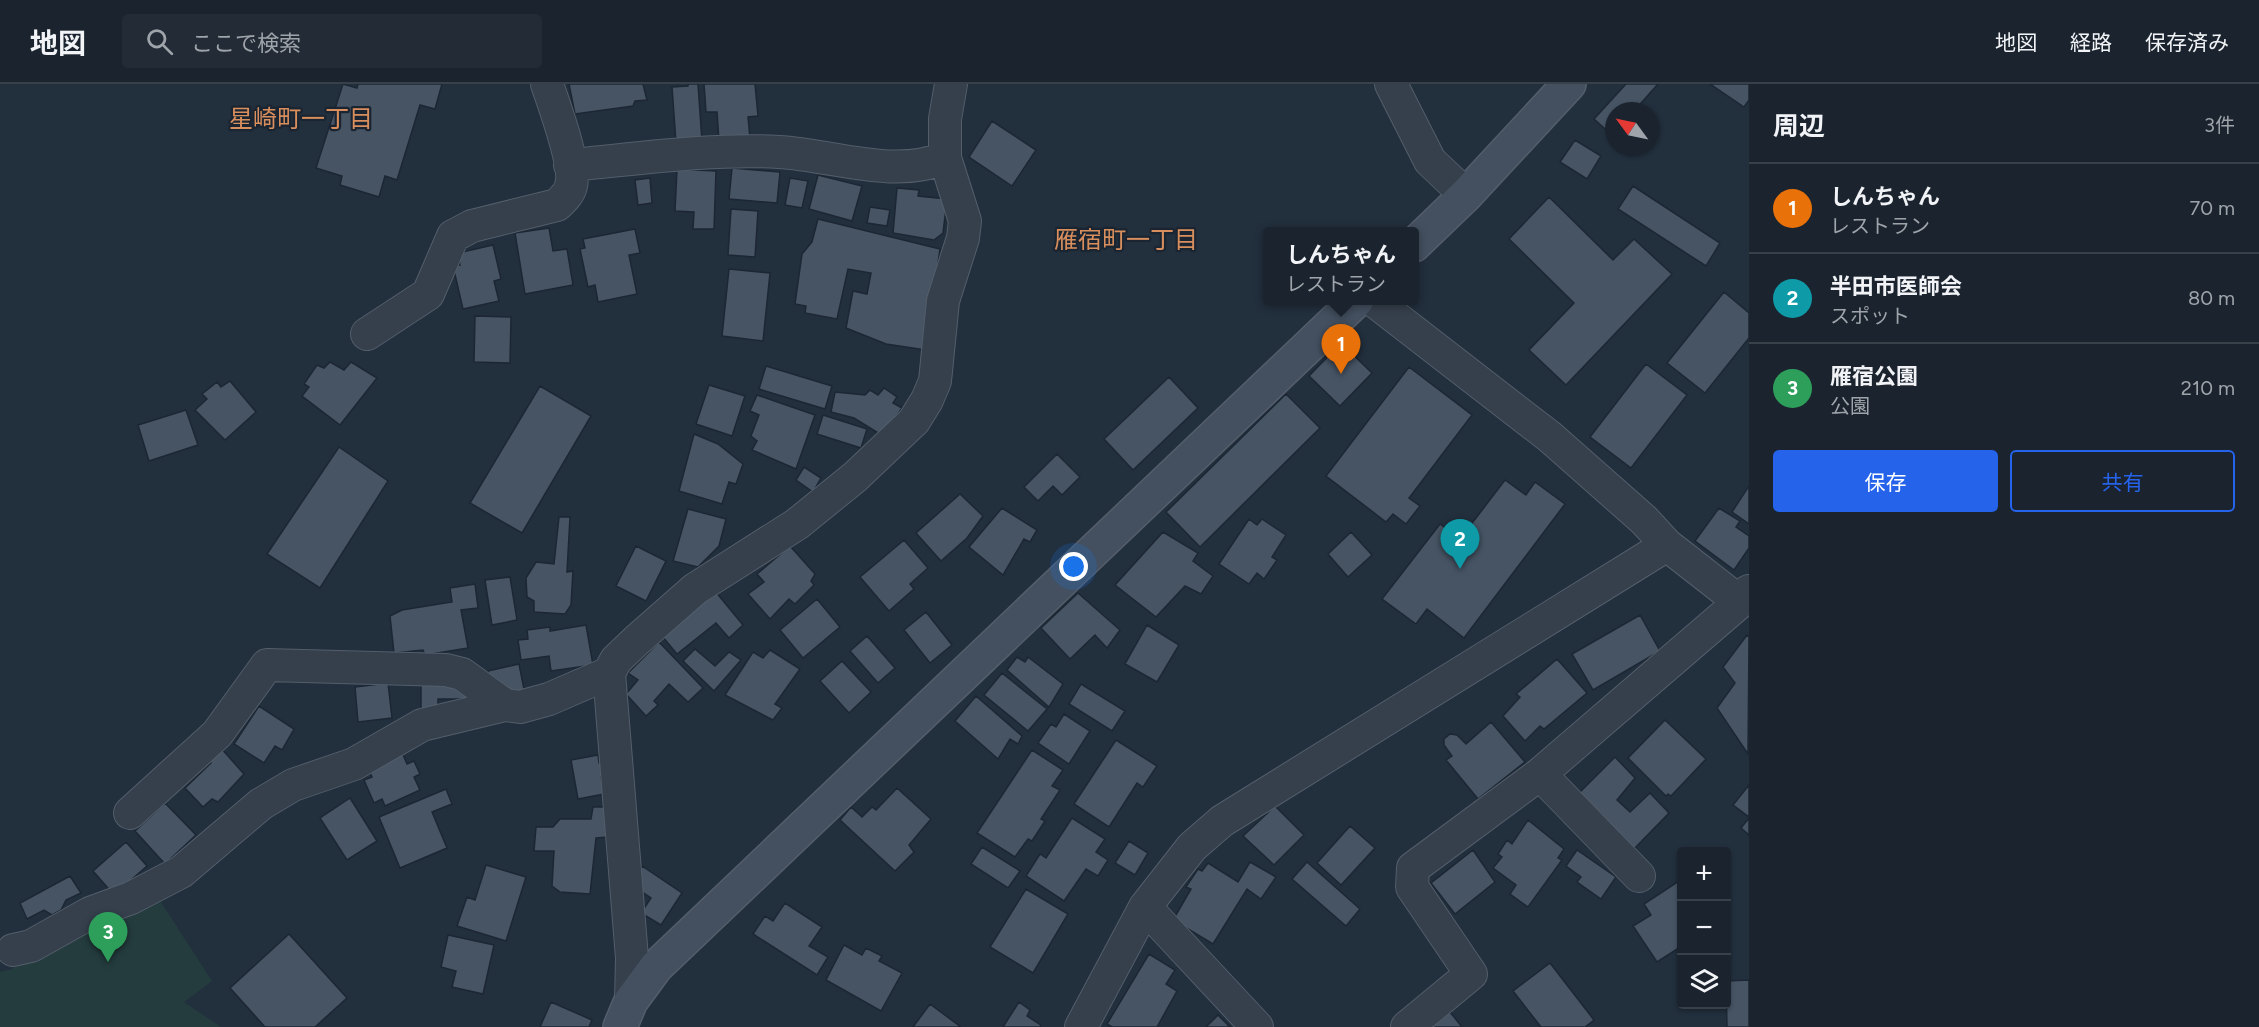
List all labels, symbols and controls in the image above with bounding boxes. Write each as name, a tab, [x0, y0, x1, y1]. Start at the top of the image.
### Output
search box	[122, 14, 542, 68]
icon: search	[143, 25, 176, 58]
text: 地図	[30, 26, 86, 60]
text: ここで検索	[191, 30, 301, 57]
text: 地図	[1995, 30, 2037, 55]
text: 経路	[2070, 30, 2112, 55]
text: 保存済み	[2145, 30, 2229, 55]
north arrow	[1605, 102, 1659, 156]
district label: 星崎町一丁目	[229, 104, 373, 133]
text: 周辺	[1773, 110, 1825, 142]
text: 3件	[2204, 113, 2235, 137]
text: しんちゃん	[1830, 183, 1940, 210]
text: 1	[1788, 196, 1797, 220]
text: 70 m	[2189, 196, 2235, 220]
text: レストラン	[1830, 214, 1930, 238]
district label: 雁宿町一丁目	[1054, 225, 1198, 254]
popup	[1263, 227, 1419, 305]
text: しんちゃん	[1286, 241, 1396, 268]
text: レストラン	[1286, 272, 1386, 296]
text: 半田市医師会	[1830, 273, 1962, 300]
text: 2	[1787, 286, 1798, 310]
text: 80 m	[2188, 286, 2235, 310]
text: スポット	[1830, 304, 1910, 328]
pin: 1	[1322, 324, 1360, 374]
text: 雁宿公園	[1830, 363, 1918, 390]
text: 3	[1787, 376, 1798, 400]
text: 210 m	[2181, 376, 2235, 400]
text: 公園	[1830, 394, 1870, 418]
button: 保存	[1773, 450, 1998, 512]
button: 共有	[2010, 450, 2235, 512]
pin: 2	[1440, 520, 1480, 569]
your location	[1059, 552, 1088, 581]
map controls	[1677, 847, 1731, 1009]
button: +	[1677, 847, 1731, 901]
button: −	[1677, 901, 1731, 955]
pin: 3	[88, 912, 128, 962]
button: layers	[1677, 955, 1731, 1009]

